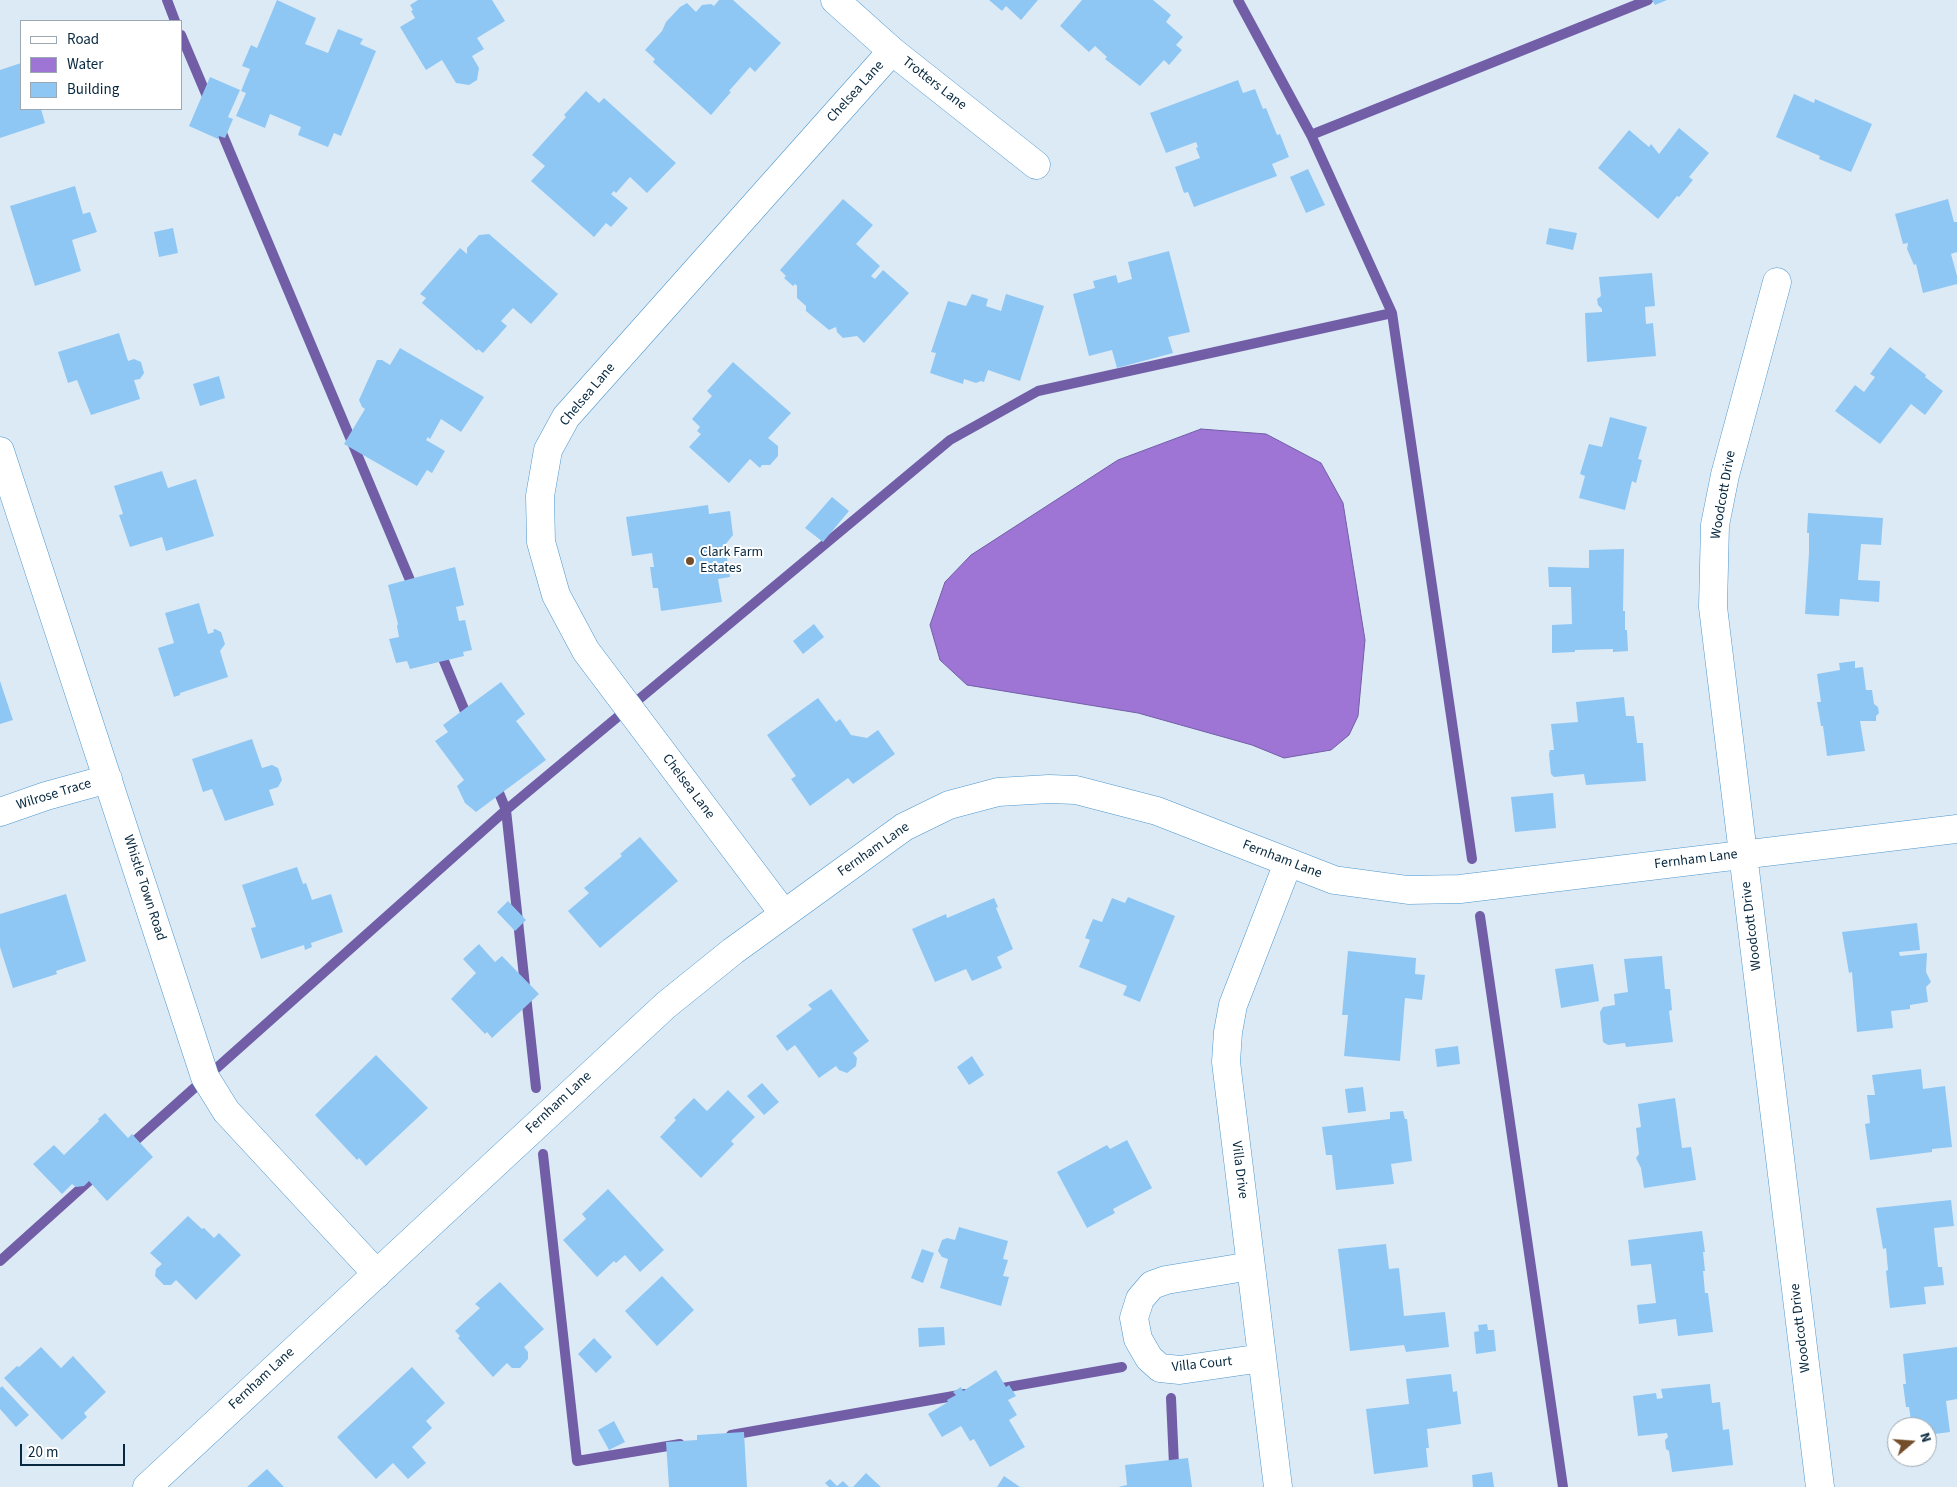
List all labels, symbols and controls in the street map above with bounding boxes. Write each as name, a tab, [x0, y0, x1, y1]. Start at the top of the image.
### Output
legend	[20, 20, 182, 110]
text: Road	[67, 29, 99, 50]
text: Water	[67, 54, 103, 75]
street label: Trotters Lane	[899, 54, 969, 114]
street label: Chelsea Lane	[824, 58, 888, 126]
text: Building	[67, 79, 119, 100]
street label: Chelsea Lane	[557, 360, 619, 430]
street label: Woodcott Drive	[1708, 449, 1740, 541]
place label: Clark Farm Estates	[700, 545, 763, 578]
marker: Clark Farm Estates	[684, 555, 696, 567]
street label: Chelsea Lane	[658, 751, 718, 823]
street label: Wilrose Trace	[15, 776, 93, 814]
street label: Fernham Lane	[835, 819, 913, 881]
street label: Whistle Town Road	[119, 833, 169, 943]
street label: Fernham Lane	[1240, 837, 1324, 883]
street label: Fernham Lane	[1653, 847, 1739, 873]
street label: Woodcott Drive	[1738, 880, 1766, 972]
street label: Fernham Lane	[523, 1068, 595, 1138]
street label: Villa Drive	[1227, 1140, 1251, 1200]
street label: Woodcott Drive	[1787, 1282, 1815, 1374]
street label: Fernham Lane	[226, 1344, 298, 1414]
street label: Villa Court	[1171, 1353, 1233, 1377]
north arrow	[1887, 1417, 1937, 1467]
text: N	[1914, 1430, 1936, 1445]
scale bar	[22, 1434, 128, 1466]
text: 20 m	[28, 1442, 58, 1463]

